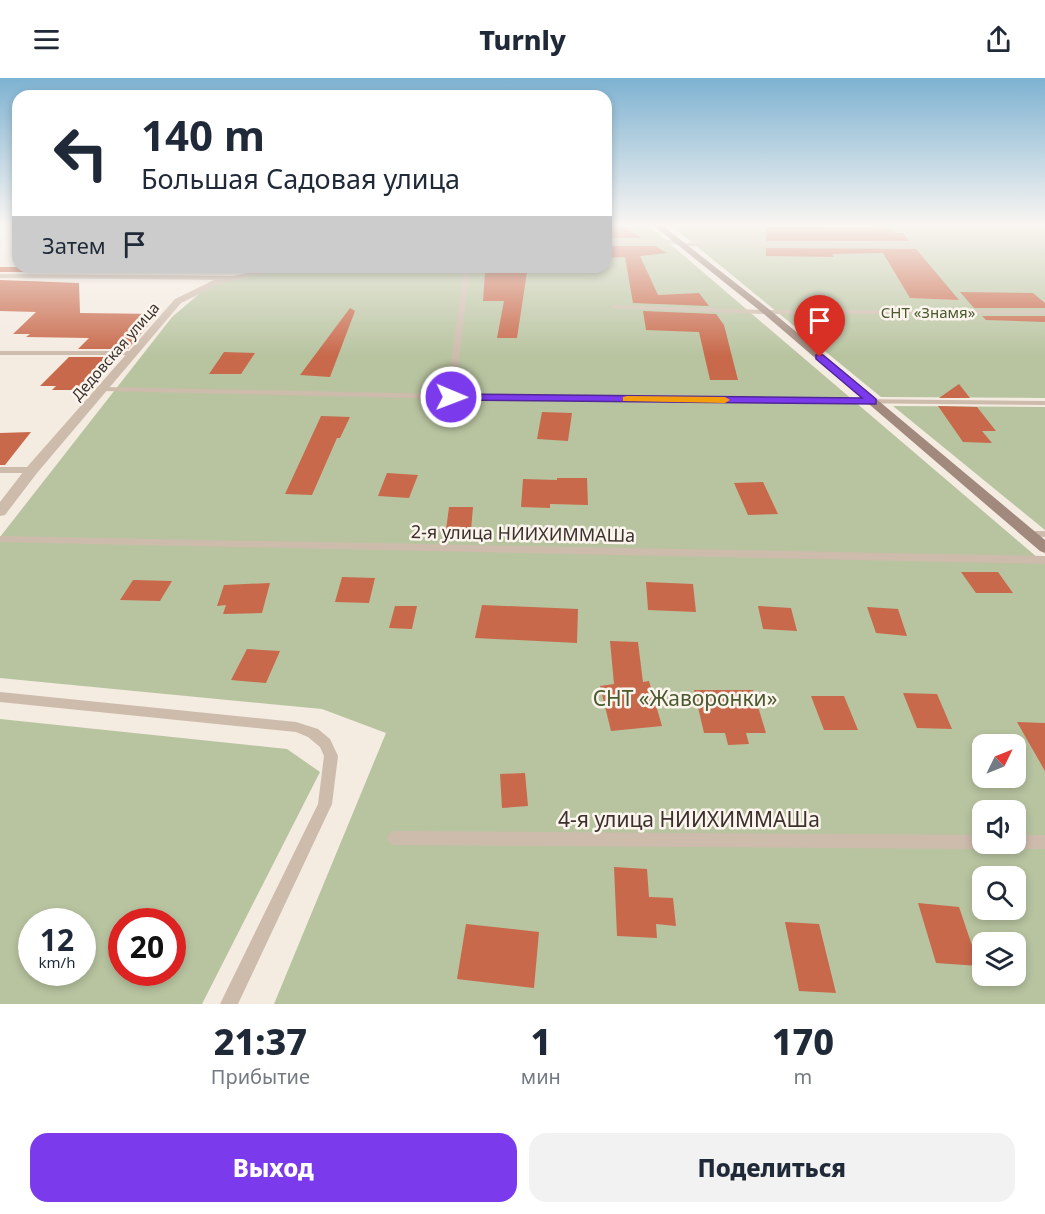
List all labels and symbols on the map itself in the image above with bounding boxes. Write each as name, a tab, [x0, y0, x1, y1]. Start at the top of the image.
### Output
pin	[794, 295, 845, 357]
street label: Дедовская улица	[67, 298, 163, 404]
park label: СНТ «Знамя»	[881, 302, 976, 322]
position arrow	[419, 365, 483, 429]
street label: 2-я улица НИИХИММАШа	[411, 519, 635, 547]
park label: СНТ «Жаворонки»	[593, 684, 777, 712]
north arrow	[972, 734, 1026, 788]
street label: 4-я улица НИИХИММАШа	[558, 805, 820, 833]
speed limit sign: 20	[108, 908, 186, 986]

